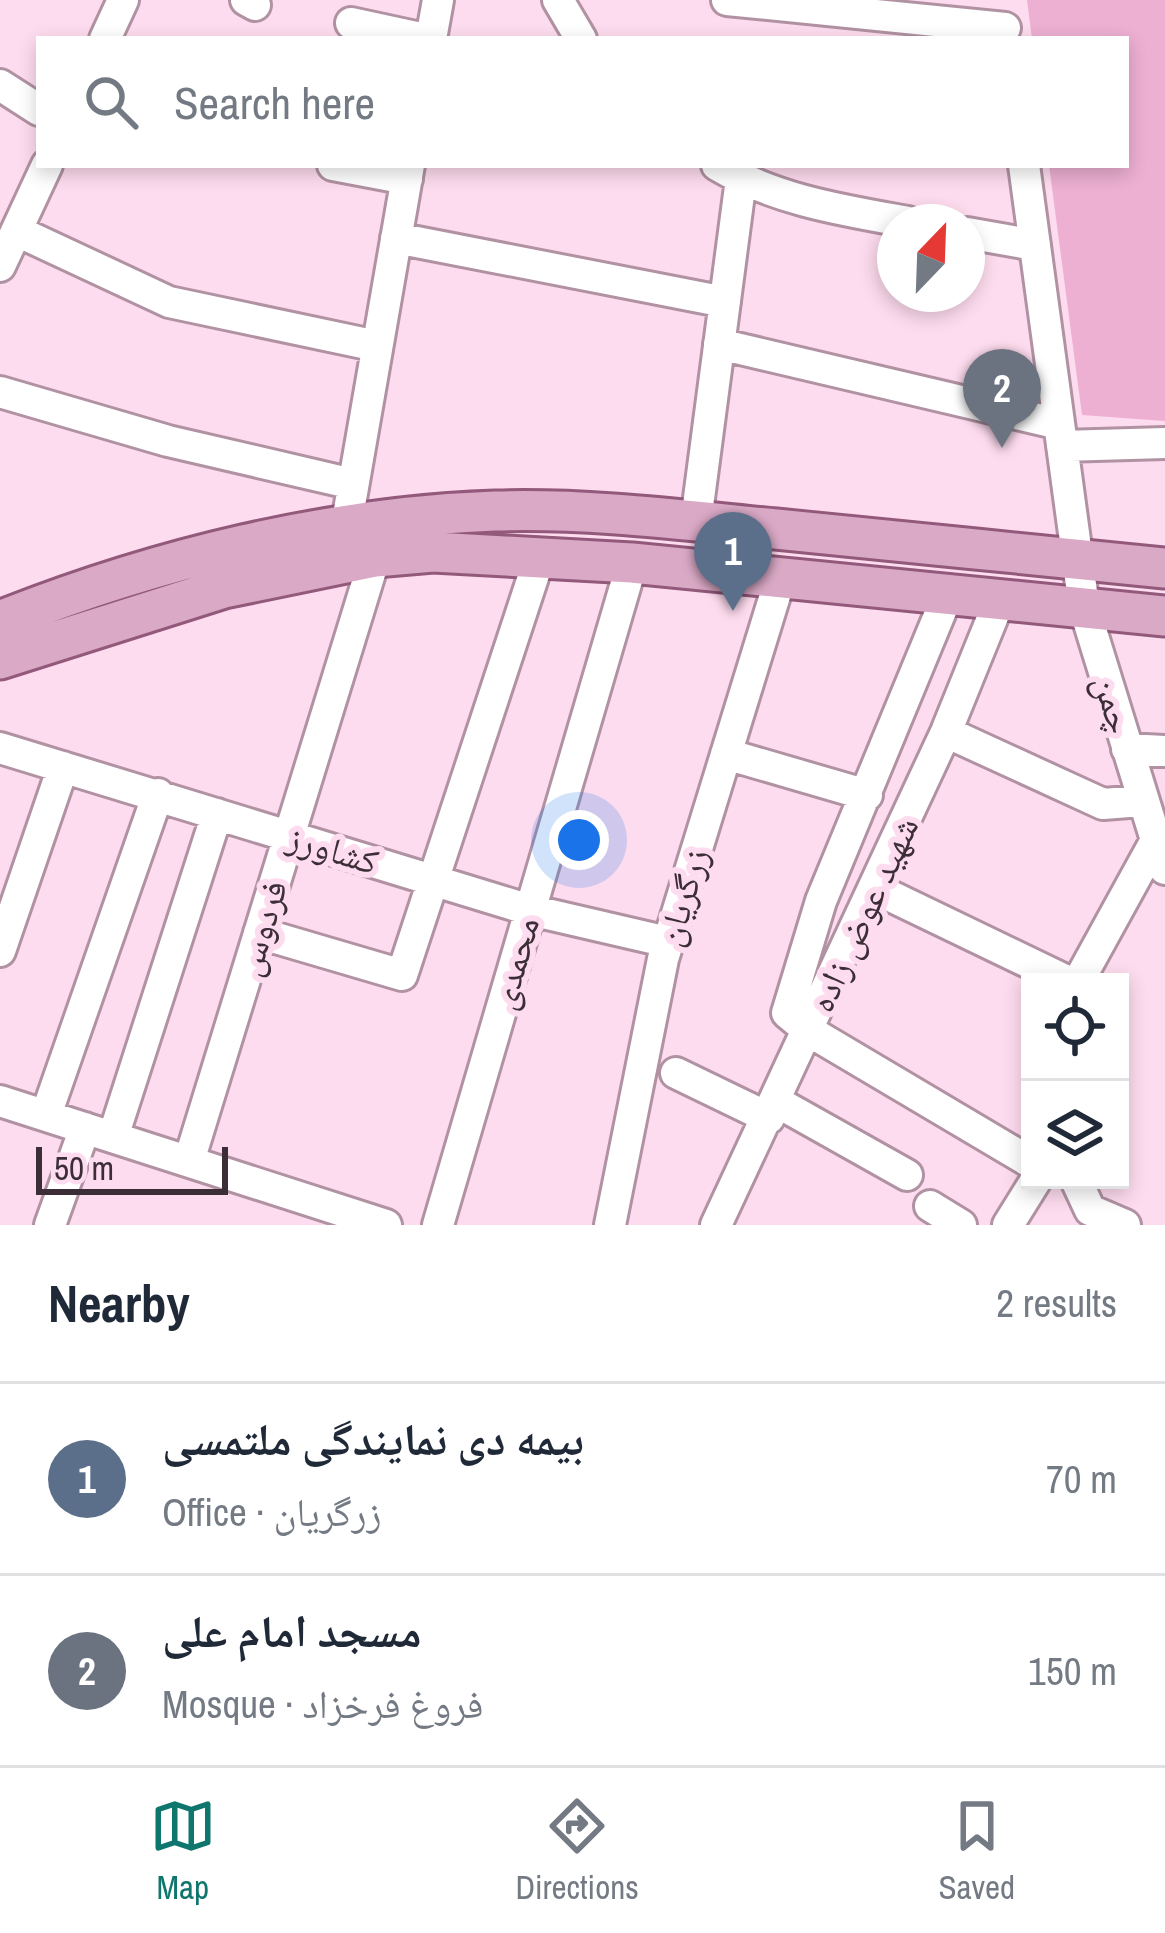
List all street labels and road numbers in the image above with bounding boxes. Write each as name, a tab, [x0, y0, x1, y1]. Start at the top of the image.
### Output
street label: چمن	[1082, 669, 1146, 739]
street label: شهید عوض زاده	[797, 809, 929, 1019]
street label: کشاورز	[281, 812, 384, 885]
street label: زرگریان	[644, 842, 720, 952]
street label: فردوس	[224, 874, 298, 982]
street label: محمدی	[478, 911, 550, 1015]

